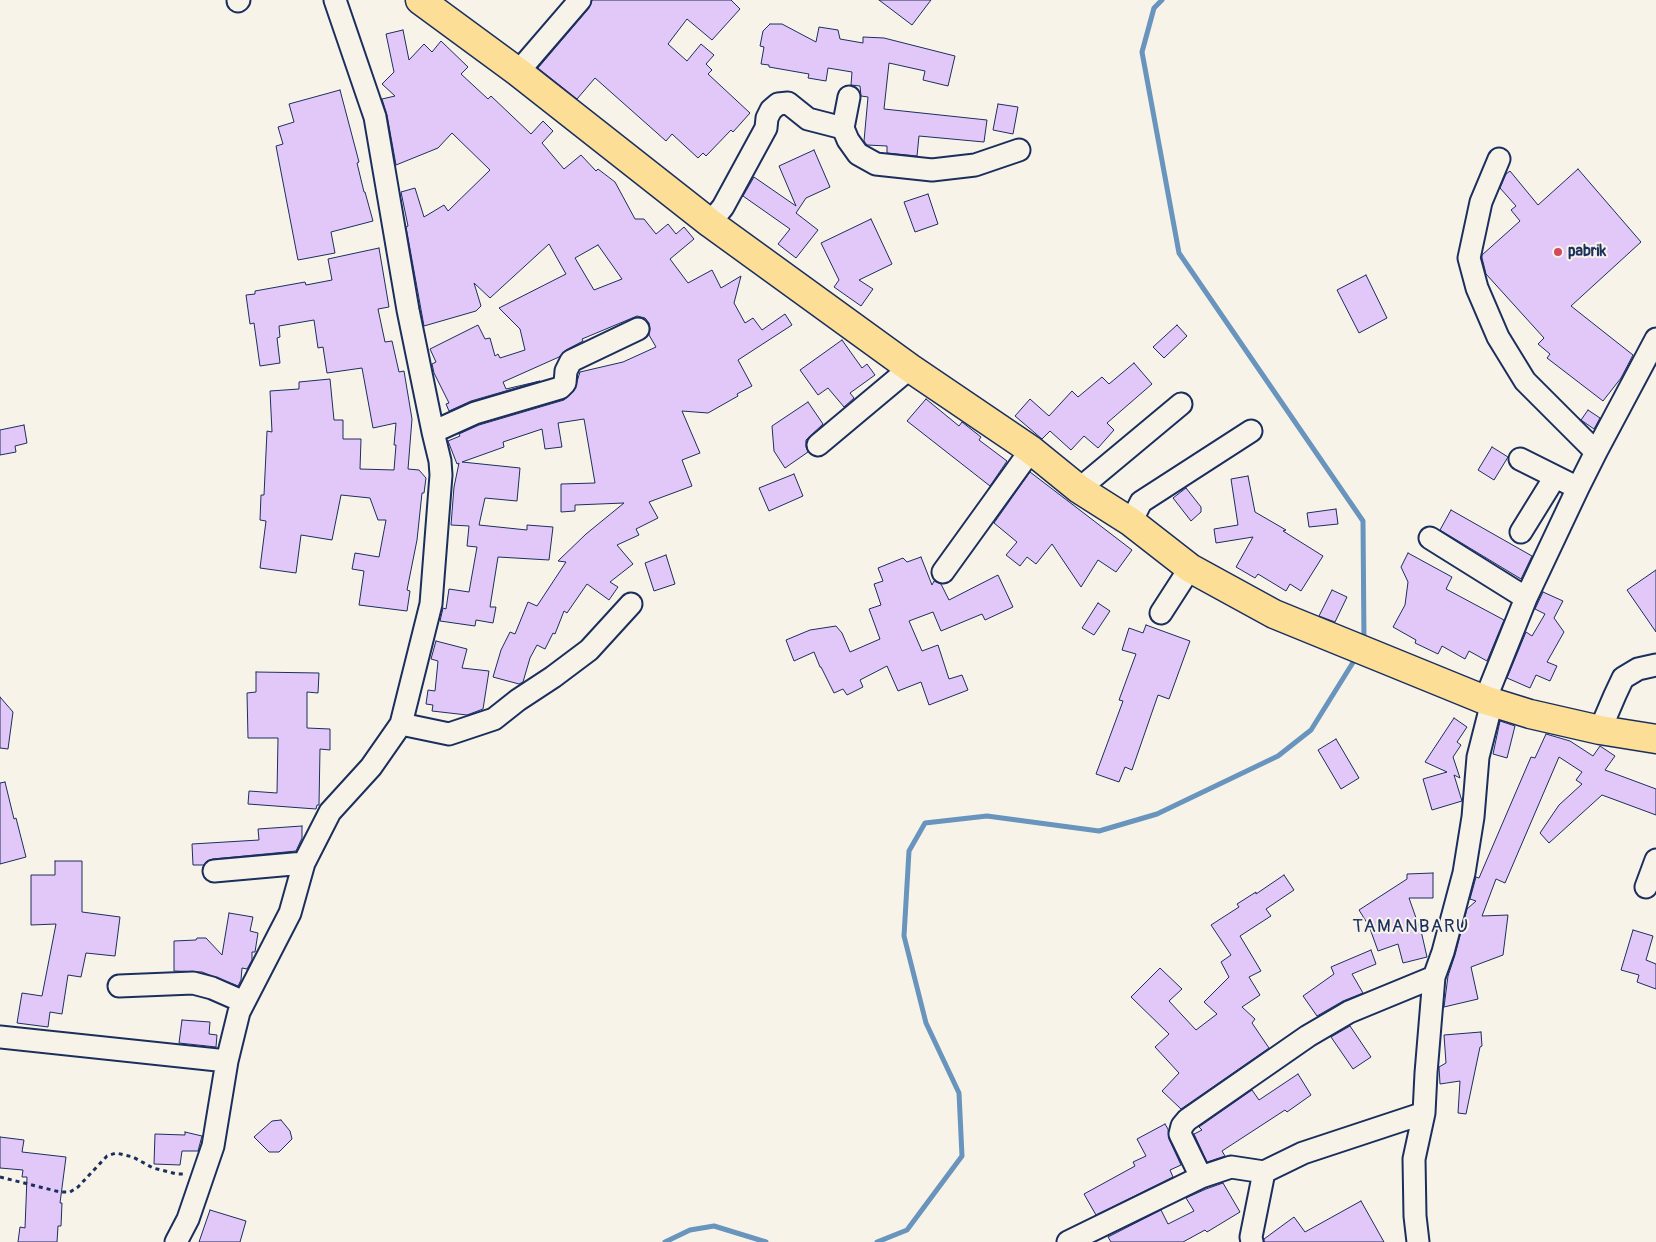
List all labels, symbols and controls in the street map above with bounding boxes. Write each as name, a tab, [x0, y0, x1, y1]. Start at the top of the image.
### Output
place label: pabrik	[1568, 242, 1606, 262]
marker: pabrik	[1552, 246, 1564, 258]
district label: TAMANBARU	[1351, 916, 1471, 938]

